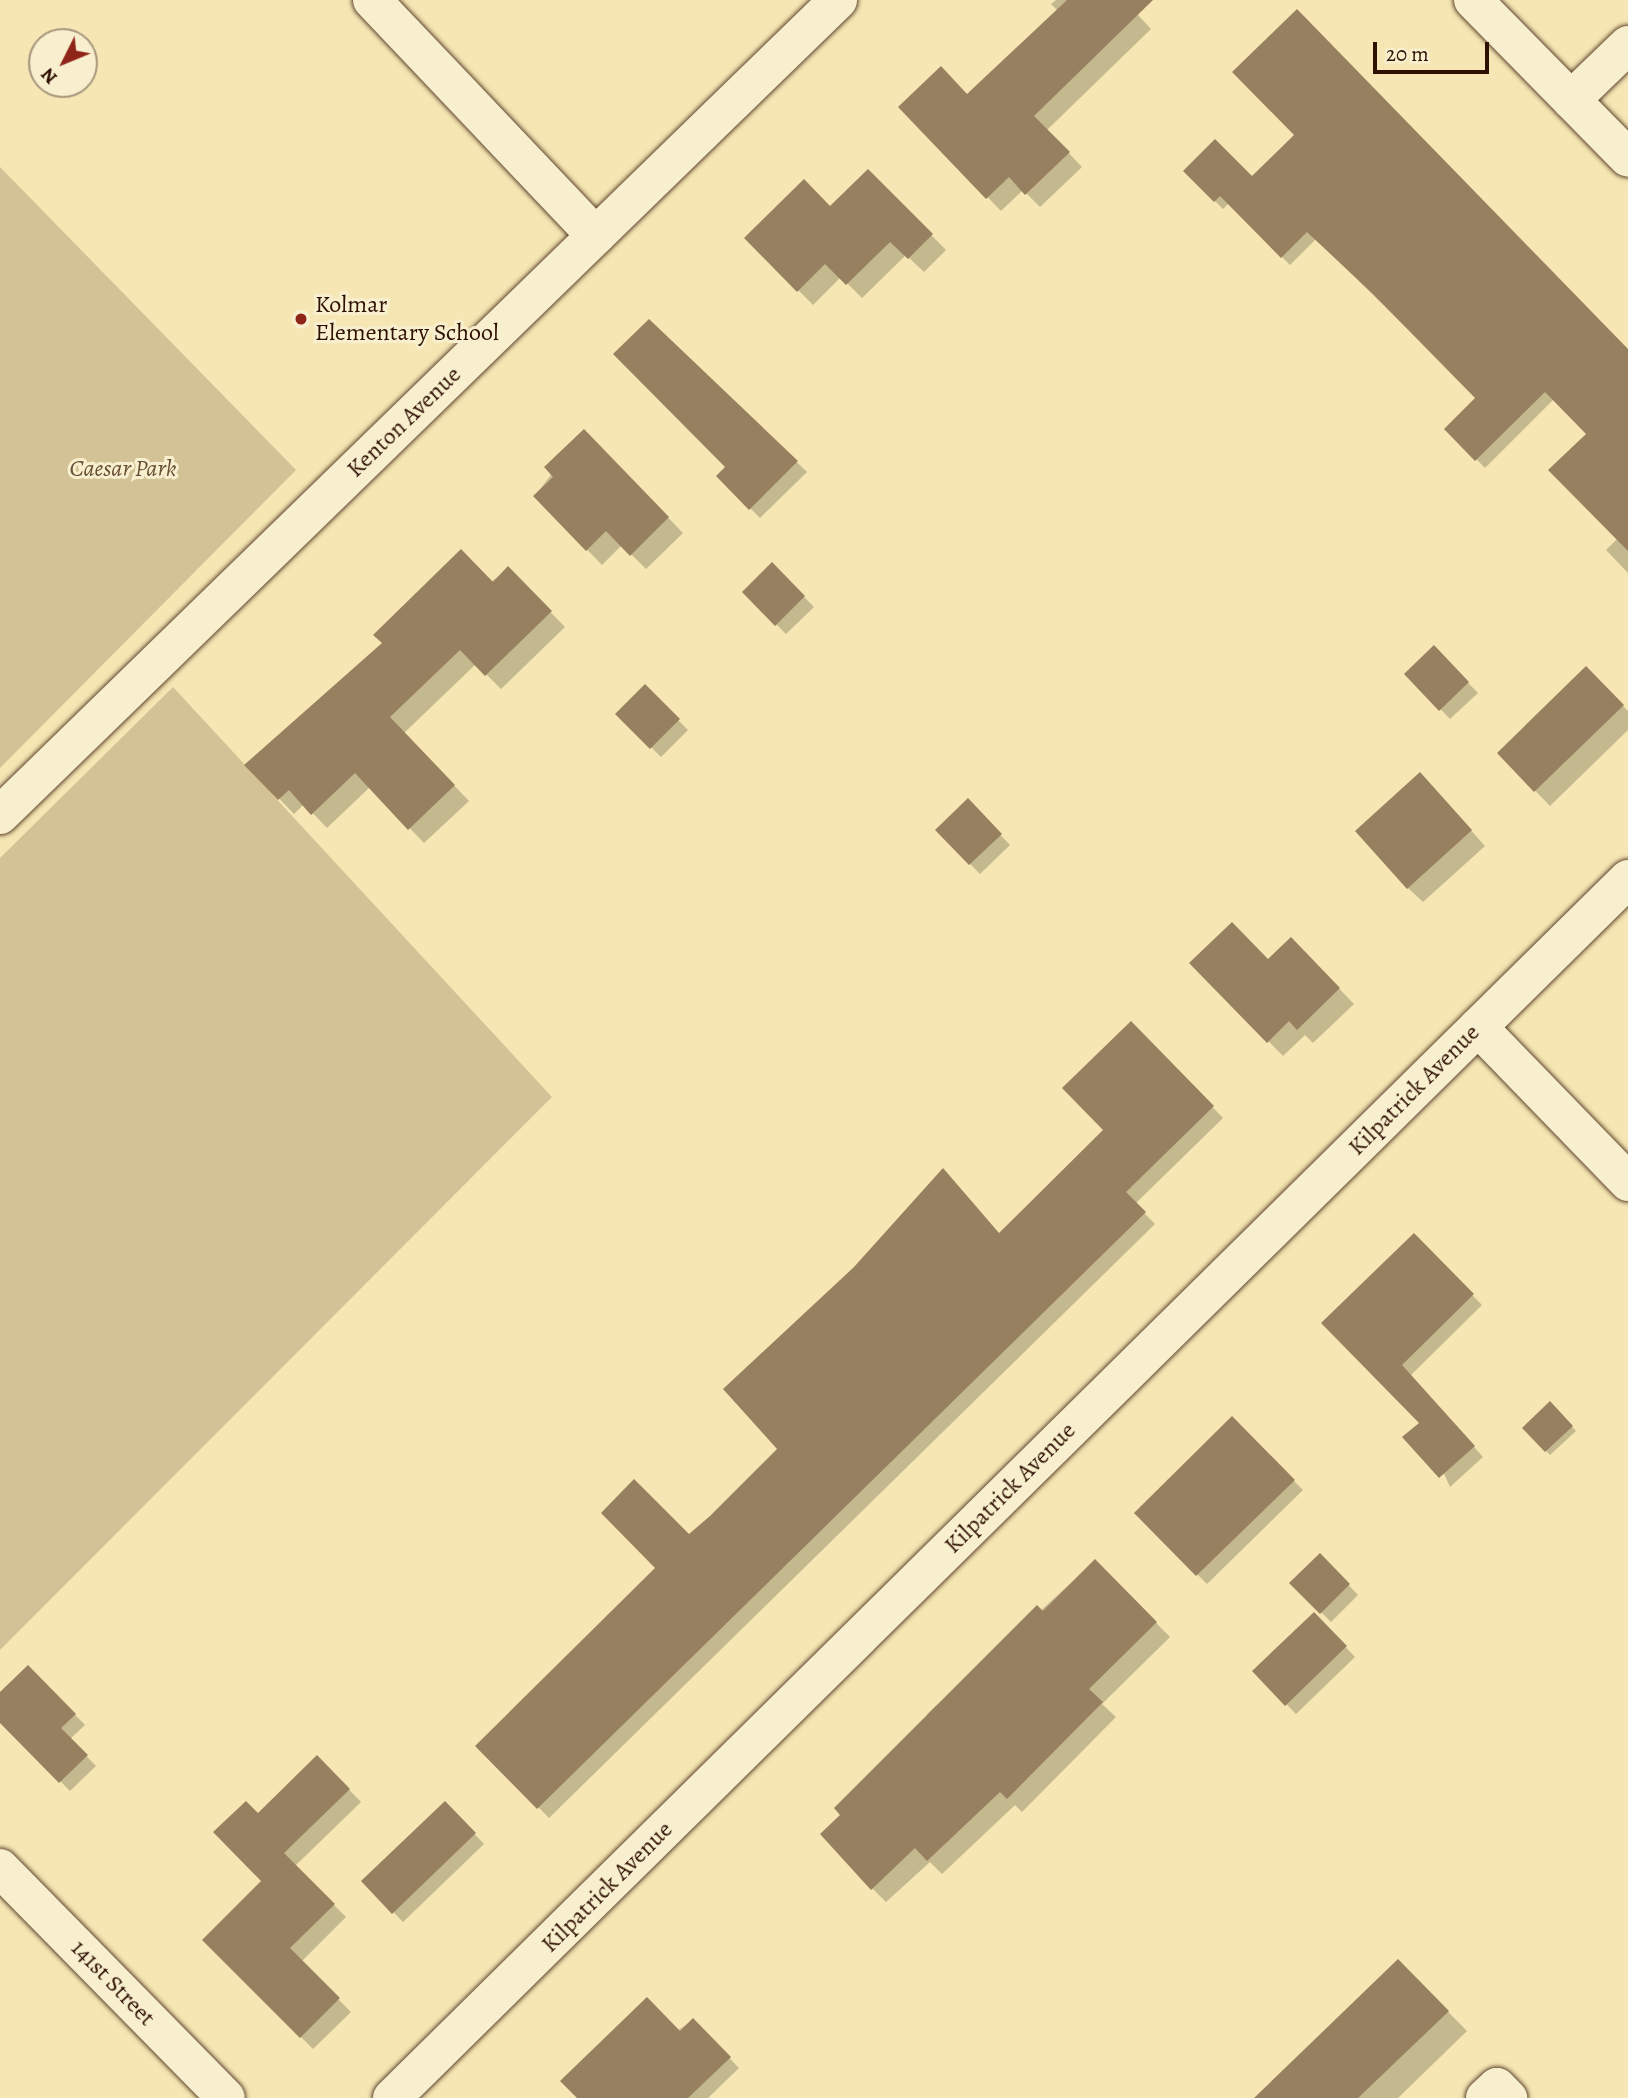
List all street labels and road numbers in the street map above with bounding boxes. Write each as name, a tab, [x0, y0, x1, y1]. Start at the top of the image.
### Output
street label: Kenton Avenue	[341, 360, 467, 484]
street label: Kilpatrick Avenue	[1342, 1018, 1486, 1162]
street label: Kilpatrick Avenue	[938, 1416, 1082, 1560]
street label: Kilpatrick Avenue	[535, 1815, 679, 1959]
street label: 141st Street	[65, 1934, 161, 2032]

